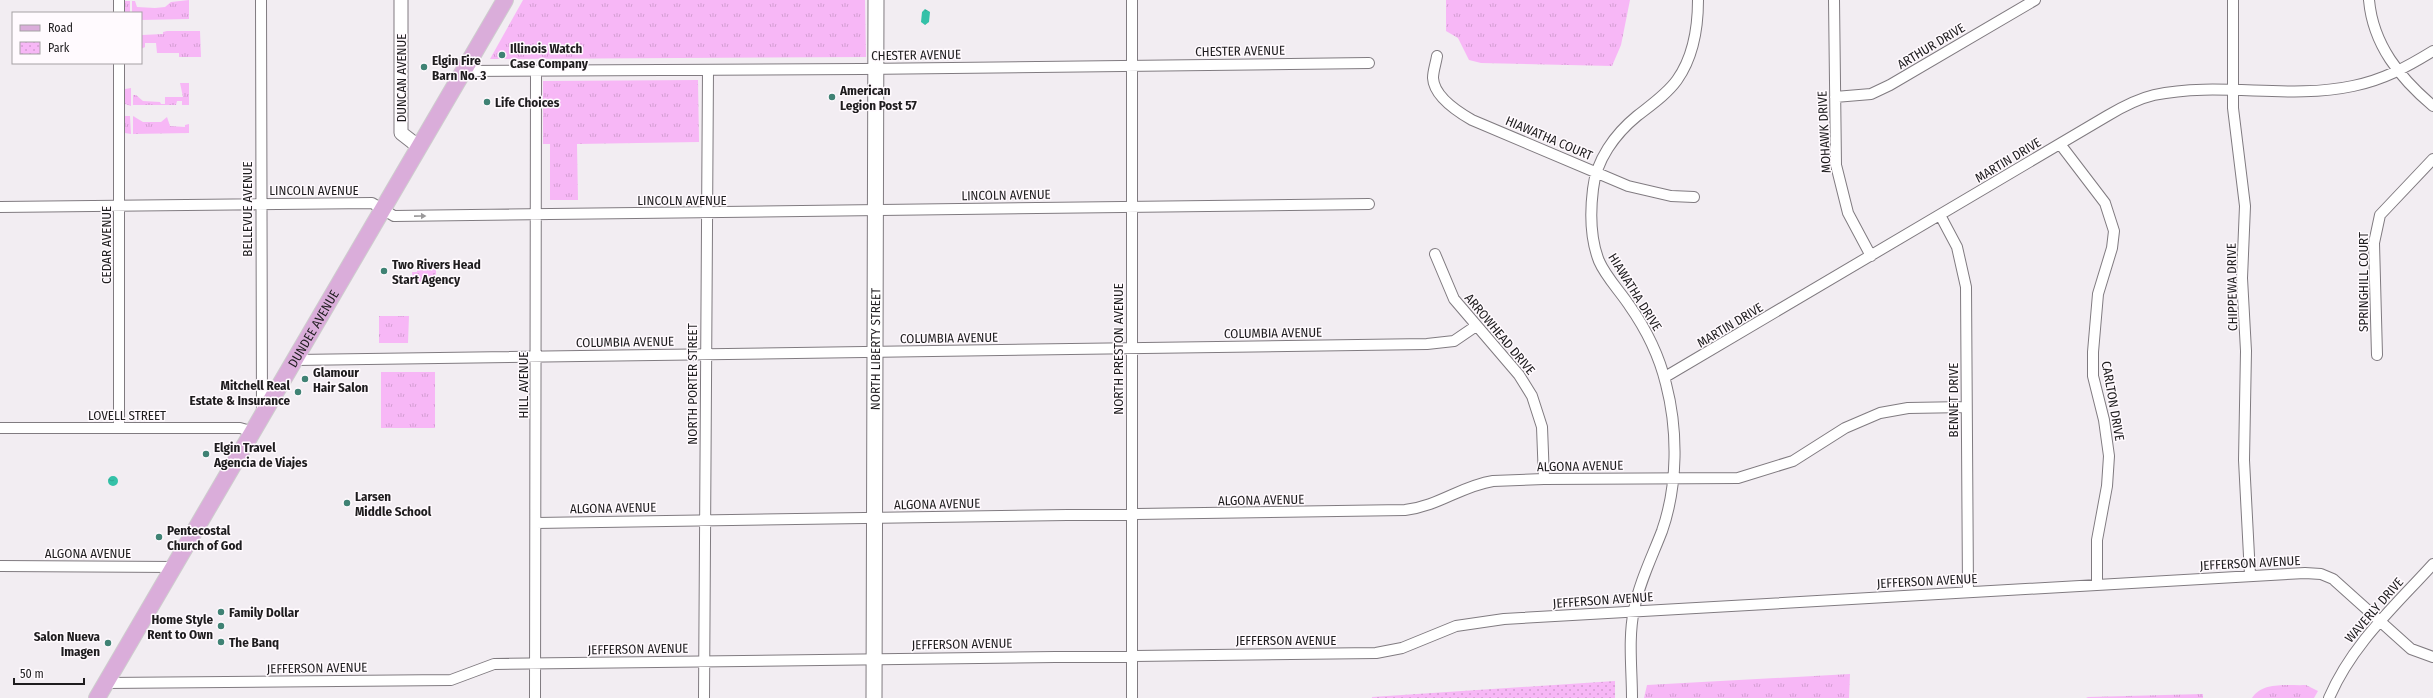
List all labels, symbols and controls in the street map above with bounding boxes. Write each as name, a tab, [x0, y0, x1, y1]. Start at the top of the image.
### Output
legend	[12, 12, 142, 64]
street label: ARTHUR DRIVE	[1895, 20, 1967, 72]
text: Road	[48, 21, 73, 35]
street label: DUNCAN AVENUE	[394, 34, 409, 122]
text: Park	[48, 41, 70, 55]
place label: Illinois Watch Case Company	[510, 41, 589, 71]
street label: CHESTER AVENUE	[1195, 43, 1285, 59]
street label: CHESTER AVENUE	[871, 47, 961, 63]
marker: Illinois Watch Case Company	[497, 50, 507, 60]
place label: Elgin Fire Barn No. 3	[432, 53, 486, 83]
marker: Elgin Fire Barn No. 3	[419, 62, 429, 72]
place label: American Legion Post 57	[839, 83, 917, 113]
street label: MOHAWK DRIVE	[1814, 90, 1834, 174]
marker: American Legion Post 57	[827, 92, 837, 102]
place label: Life Choices	[495, 95, 560, 110]
marker: Life Choices	[482, 97, 492, 107]
street label: HIAWATHA COURT	[1503, 113, 1595, 163]
street label: MARTIN DRIVE	[1972, 135, 2044, 185]
street label: BELLEVUE AVENUE	[240, 161, 255, 257]
street label: LINCOLN AVENUE	[269, 183, 359, 198]
street label: LINCOLN AVENUE	[961, 187, 1051, 203]
street label: LINCOLN AVENUE	[637, 193, 727, 208]
street label: CEDAR AVENUE	[99, 206, 114, 284]
one-way arrow	[414, 213, 427, 219]
street label: SPRINGHILL COURT	[2356, 232, 2371, 332]
street label: CHIPPEWA DRIVE	[2224, 243, 2240, 331]
street label: HIAWATHA DRIVE	[1605, 250, 1665, 334]
place label: Two Rivers Head Start Agency	[392, 257, 481, 287]
marker: Two Rivers Head Start Agency	[379, 266, 389, 276]
street label: NORTH PRESTON AVENUE	[1111, 283, 1126, 415]
street label: DUNDEE AVENUE	[285, 287, 341, 370]
street label: NORTH LIBERTY STREET	[867, 288, 883, 410]
street label: ARROWHEAD DRIVE	[1462, 290, 1538, 378]
street label: MARTIN DRIVE	[1694, 300, 1766, 350]
street label: NORTH PORTER STREET	[685, 323, 700, 445]
street label: COLUMBIA AVENUE	[1224, 325, 1322, 341]
street label: COLUMBIA AVENUE	[900, 330, 998, 346]
street label: COLUMBIA AVENUE	[576, 334, 674, 350]
street label: HILL AVENUE	[516, 352, 531, 418]
street label: CARLTON DRIVE	[2099, 360, 2127, 442]
street label: BENNET DRIVE	[1946, 363, 1961, 437]
place label: Glamour Hair Salon	[313, 365, 369, 395]
marker: Glamour Hair Salon	[300, 374, 310, 384]
place label: Mitchell Real Estate & Insurance	[190, 378, 290, 408]
marker: Mitchell Real Estate & Insurance	[293, 387, 303, 397]
street label: LOVELL STREET	[88, 408, 166, 423]
place label: Elgin Travel Agencia de Viajes	[213, 440, 308, 470]
marker: Elgin Travel Agencia de Viajes	[201, 449, 211, 459]
street label: ALGONA AVENUE	[1537, 458, 1623, 474]
place label: Larsen Middle School	[355, 489, 432, 519]
street label: ALGONA AVENUE	[1218, 492, 1304, 508]
street label: ALGONA AVENUE	[894, 496, 980, 512]
marker: Larsen Middle School	[342, 498, 352, 508]
street label: ALGONA AVENUE	[570, 500, 656, 516]
place label: Pentecostal Church of God	[167, 523, 242, 553]
marker: Pentecostal Church of God	[154, 532, 164, 542]
street label: ALGONA AVENUE	[45, 546, 131, 561]
street label: JEFFERSON AVENUE	[2199, 553, 2301, 573]
street label: JEFFERSON AVENUE	[1876, 571, 1978, 591]
street label: WAVERLY DRIVE	[2342, 574, 2406, 646]
street label: JEFFERSON AVENUE	[1552, 589, 1654, 611]
place label: Family Dollar	[229, 605, 299, 620]
marker: Family Dollar	[216, 607, 226, 617]
place label: Home Style Rent to Own	[147, 612, 213, 642]
marker: Home Style Rent to Own	[216, 621, 226, 631]
place label: Salon Nueva Imagen	[34, 629, 101, 659]
street label: JEFFERSON AVENUE	[1236, 633, 1336, 648]
place label: The Banq	[229, 635, 279, 650]
street label: JEFFERSON AVENUE	[912, 636, 1012, 652]
marker: The Banq	[216, 637, 226, 647]
marker: Salon Nueva Imagen	[103, 638, 113, 648]
street label: JEFFERSON AVENUE	[588, 641, 688, 657]
scale bar	[14, 660, 84, 686]
street label: JEFFERSON AVENUE	[267, 660, 367, 676]
text: 50 m	[20, 667, 44, 681]

